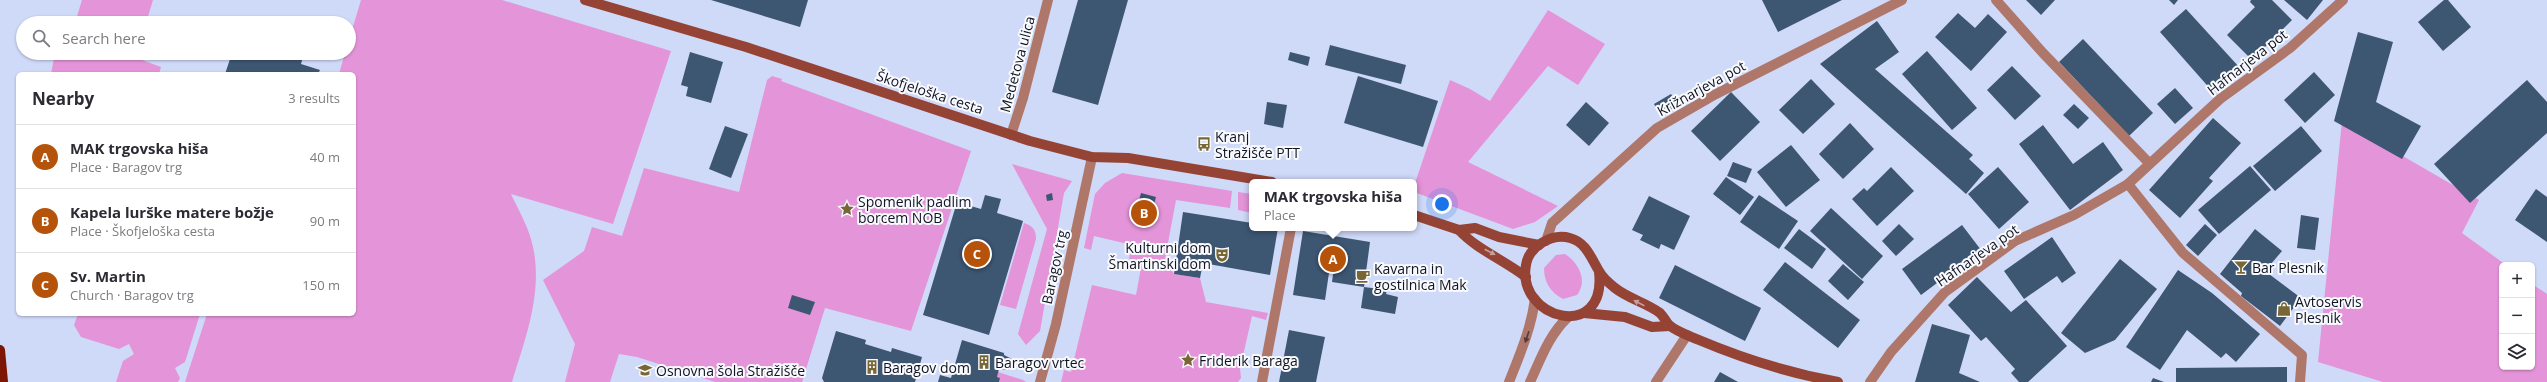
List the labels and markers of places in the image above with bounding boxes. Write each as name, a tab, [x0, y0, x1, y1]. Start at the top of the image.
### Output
place label: Kranj Stražišče PTT	[1215, 127, 1300, 162]
bus stop icon: Kranj Stražišče PTT	[1196, 136, 1212, 152]
place label: Spomenik padlim borcem NOB	[858, 192, 972, 227]
pin: B	[1131, 198, 1157, 228]
place icon: Spomenik padlim borcem NOB	[839, 201, 855, 217]
place label: Kulturni dom Šmartinski dom	[1109, 238, 1211, 273]
pin: C	[964, 239, 990, 269]
pin: A	[1320, 244, 1346, 274]
theatre icon: Kulturni dom Šmartinski dom	[1214, 247, 1230, 263]
place label: Bar Plesnik	[2252, 258, 2325, 277]
place label: Kavarna in gostilnica Mak	[1374, 259, 1467, 294]
bar icon: Bar Plesnik	[2233, 259, 2249, 275]
cafe icon: Kavarna in gostilnica Mak	[1355, 268, 1371, 284]
place label: Avtoservis Plesnik	[2295, 292, 2362, 327]
shop icon: Avtoservis Plesnik	[2276, 301, 2292, 317]
place label: Friderik Baraga	[1199, 351, 1298, 370]
place icon: Friderik Baraga	[1180, 352, 1196, 368]
place label: Baragov vrtec	[995, 353, 1085, 372]
building icon: Baragov vrtec	[976, 354, 992, 370]
place label: Baragov dom	[883, 358, 970, 377]
building icon: Baragov dom	[864, 359, 880, 375]
place label: Osnovna šola Stražišče	[656, 361, 805, 380]
school or university icon: Osnovna šola Stražišče	[637, 362, 653, 378]

